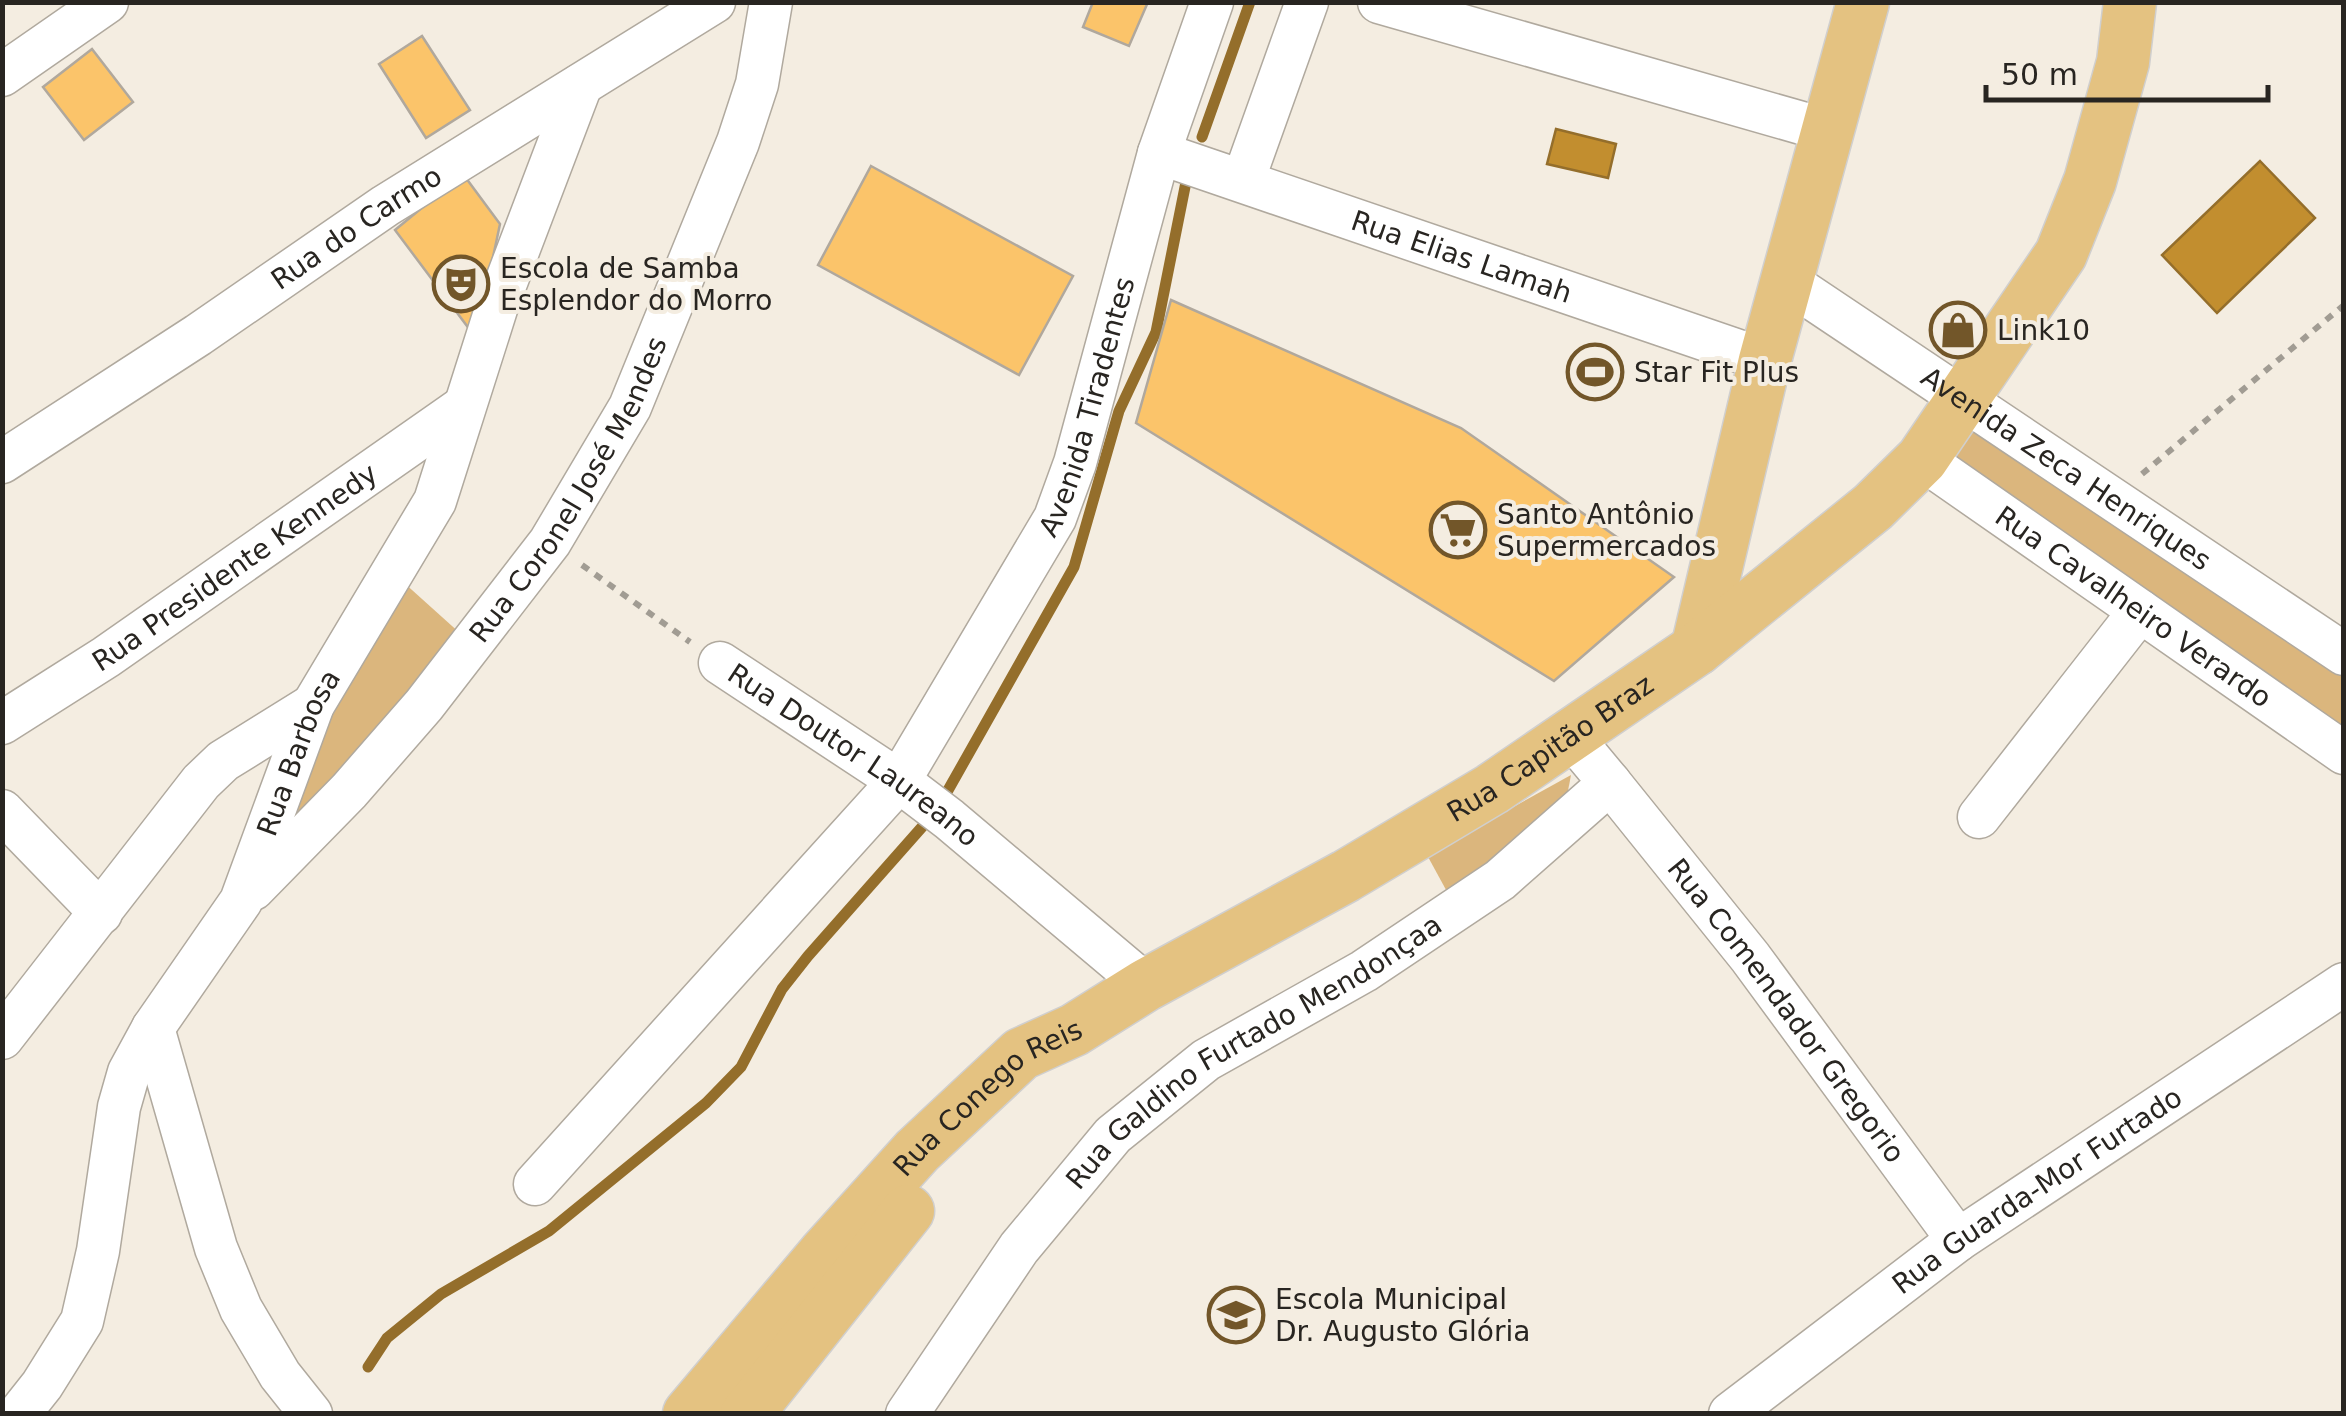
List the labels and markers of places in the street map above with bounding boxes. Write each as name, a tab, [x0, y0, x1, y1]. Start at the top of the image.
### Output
place label: Escola de Samba Esplendor do Morro	[500, 252, 772, 317]
theatre icon: Escola de Samba Esplendor do Morro	[431, 254, 491, 314]
shop icon: Link10	[1928, 300, 1988, 360]
place label: Link10	[1997, 314, 2090, 347]
sports icon: Star Fit Plus	[1565, 342, 1625, 402]
place label: Star Fit Plus	[1634, 356, 1799, 389]
place label: Santo Antônio Supermercados	[1497, 498, 1716, 563]
supermarket icon: Santo Antônio Supermercados	[1428, 500, 1488, 560]
place label: Escola Municipal Dr. Augusto Glória	[1275, 1283, 1530, 1348]
school or university icon: Escola Municipal Dr. Augusto Glória	[1206, 1285, 1266, 1345]

